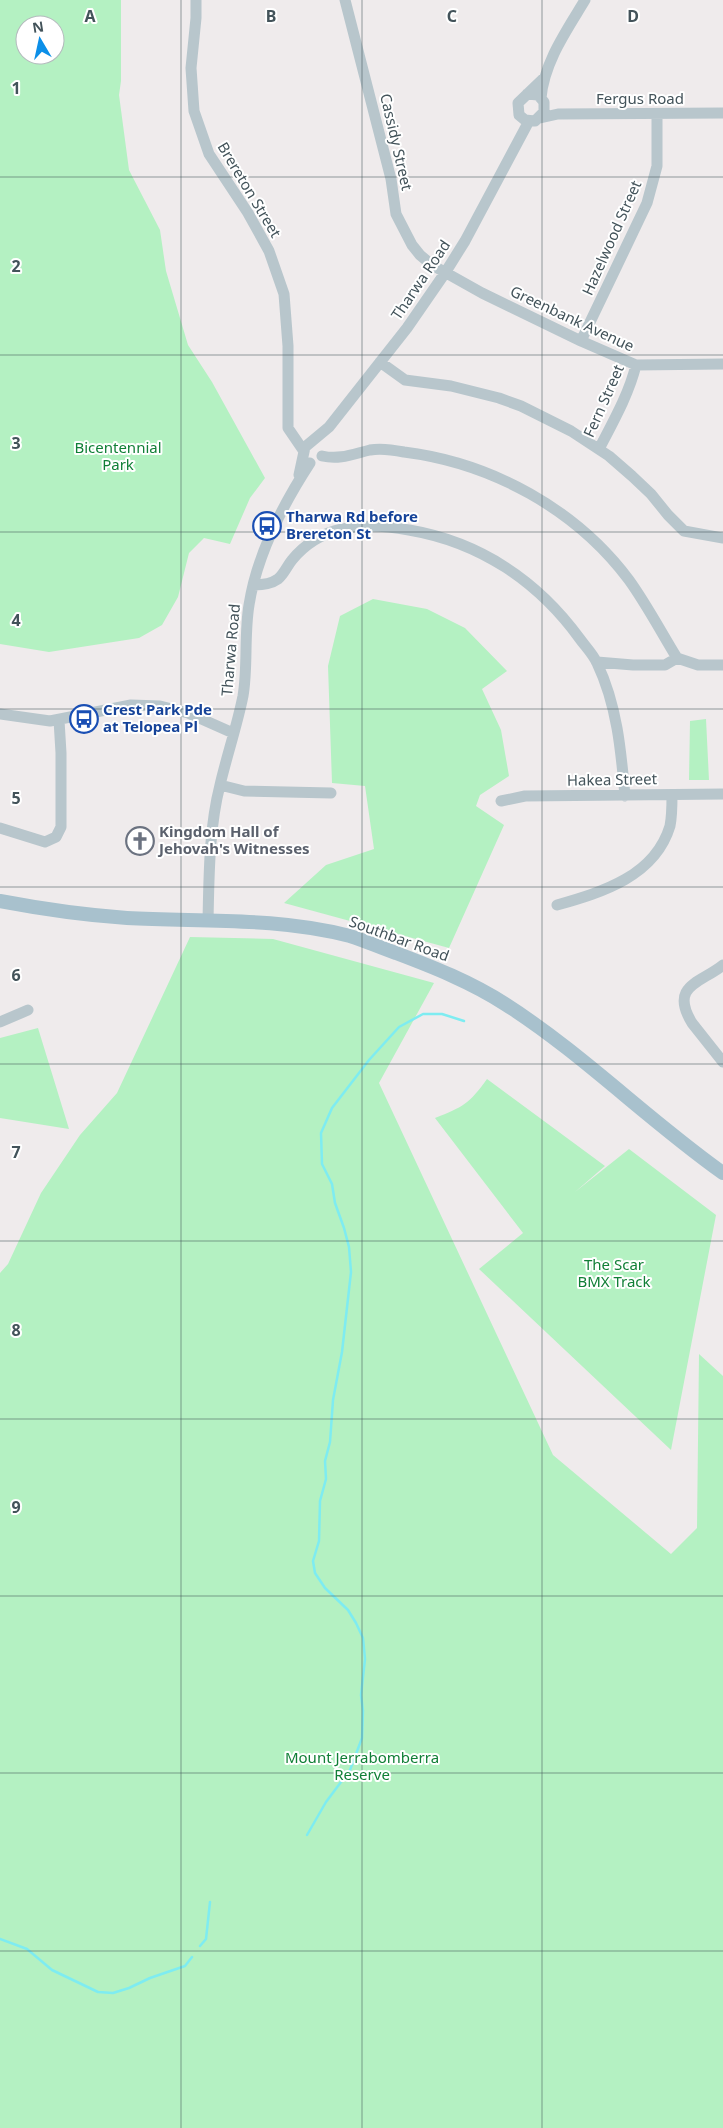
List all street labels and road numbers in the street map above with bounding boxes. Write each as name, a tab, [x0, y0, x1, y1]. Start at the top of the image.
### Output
street label: Fergus Road	[596, 88, 684, 108]
street label: Cassidy Street	[376, 91, 418, 193]
street label: Brereton Street	[213, 138, 287, 241]
street label: Hazelwood Street	[577, 176, 646, 298]
street label: Tharwa Road	[386, 236, 454, 323]
street label: Greenbank Avenue	[507, 281, 638, 356]
street label: Fern Street	[578, 361, 628, 440]
street label: Tharwa Road	[216, 603, 244, 697]
street label: Hakea Street	[567, 768, 658, 790]
street label: Southbar Road	[347, 911, 452, 965]

